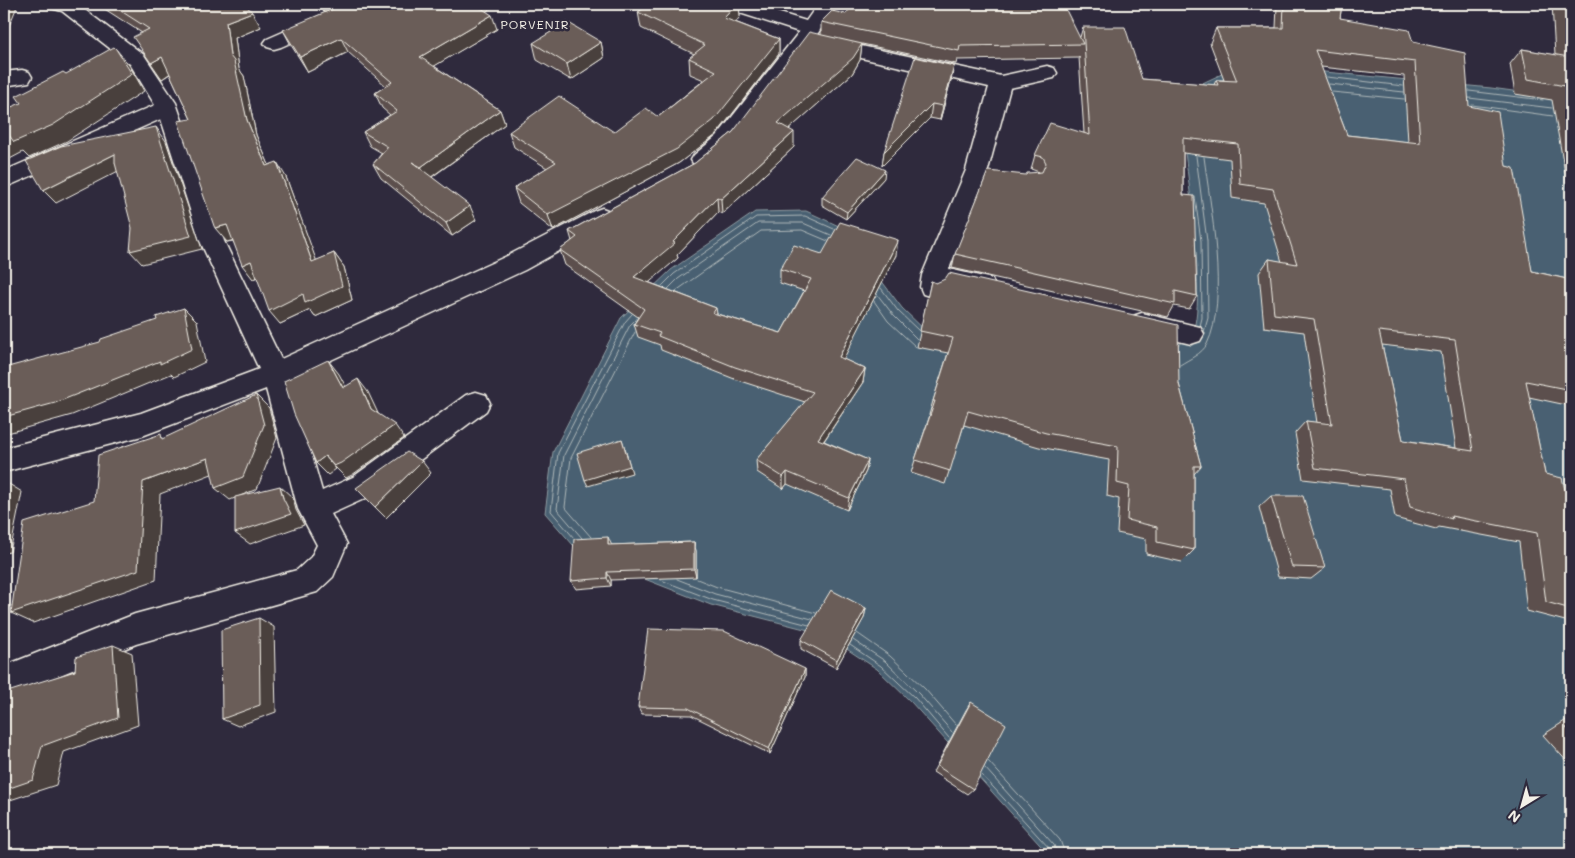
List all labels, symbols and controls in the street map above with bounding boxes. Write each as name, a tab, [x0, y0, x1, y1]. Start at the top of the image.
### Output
district label: PORVENIR	[501, 16, 569, 32]
north arrow	[1498, 780, 1548, 830]
text: N	[1504, 806, 1524, 828]

